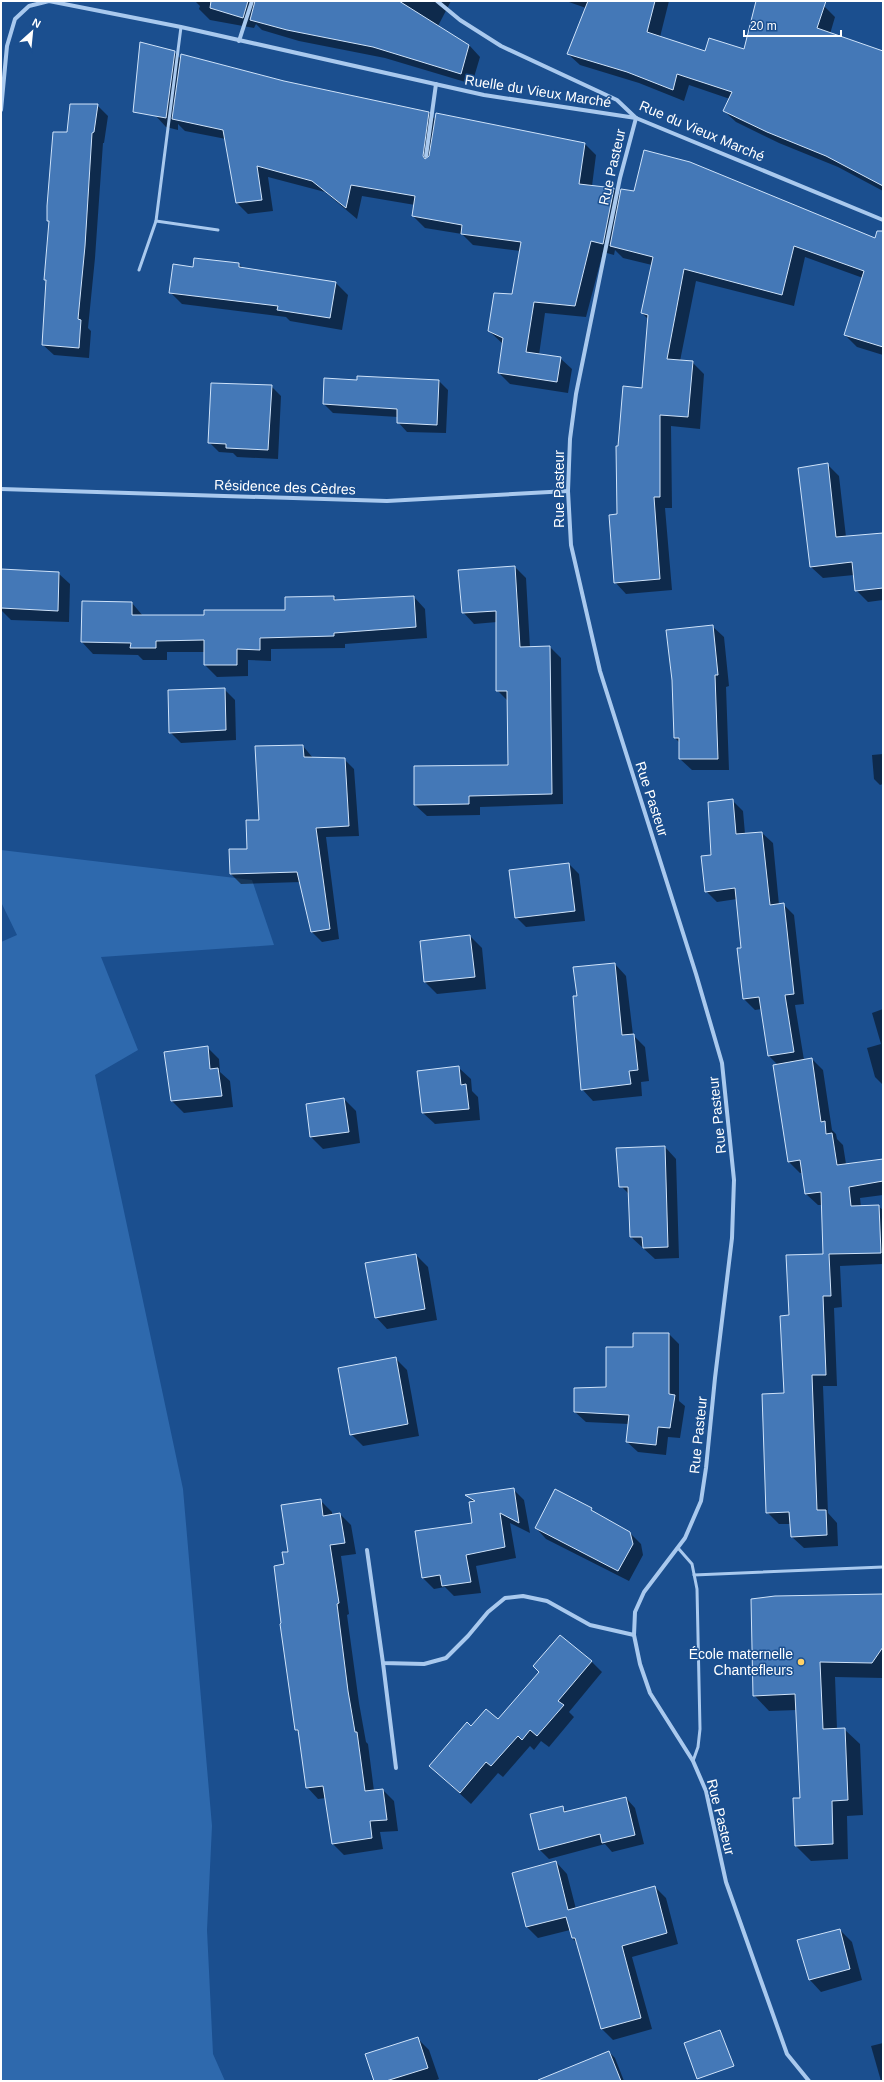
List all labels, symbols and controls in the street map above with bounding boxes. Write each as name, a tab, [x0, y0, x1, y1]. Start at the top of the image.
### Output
north arrow	[12, 12, 52, 52]
scale bar	[744, 12, 841, 38]
text: N	[30, 16, 43, 30]
text: 20 m	[750, 19, 777, 33]
street label: Ruelle du Vieux Marché	[463, 71, 613, 111]
street label: Rue du Vieux Marché	[637, 97, 767, 165]
street label: Rue Pasteur	[595, 127, 629, 207]
street label: Rue Pasteur	[551, 450, 567, 528]
street label: Résidence des Cèdres	[214, 477, 356, 497]
street label: Rue Pasteur	[632, 760, 672, 839]
street label: Rue Pasteur	[705, 1075, 729, 1155]
street label: Rue Pasteur	[686, 1395, 710, 1475]
place label: École maternelle Chantefleurs	[689, 1646, 793, 1678]
marker: École maternelle Chantefleurs	[796, 1657, 806, 1667]
street label: Rue Pasteur	[704, 1777, 738, 1857]

